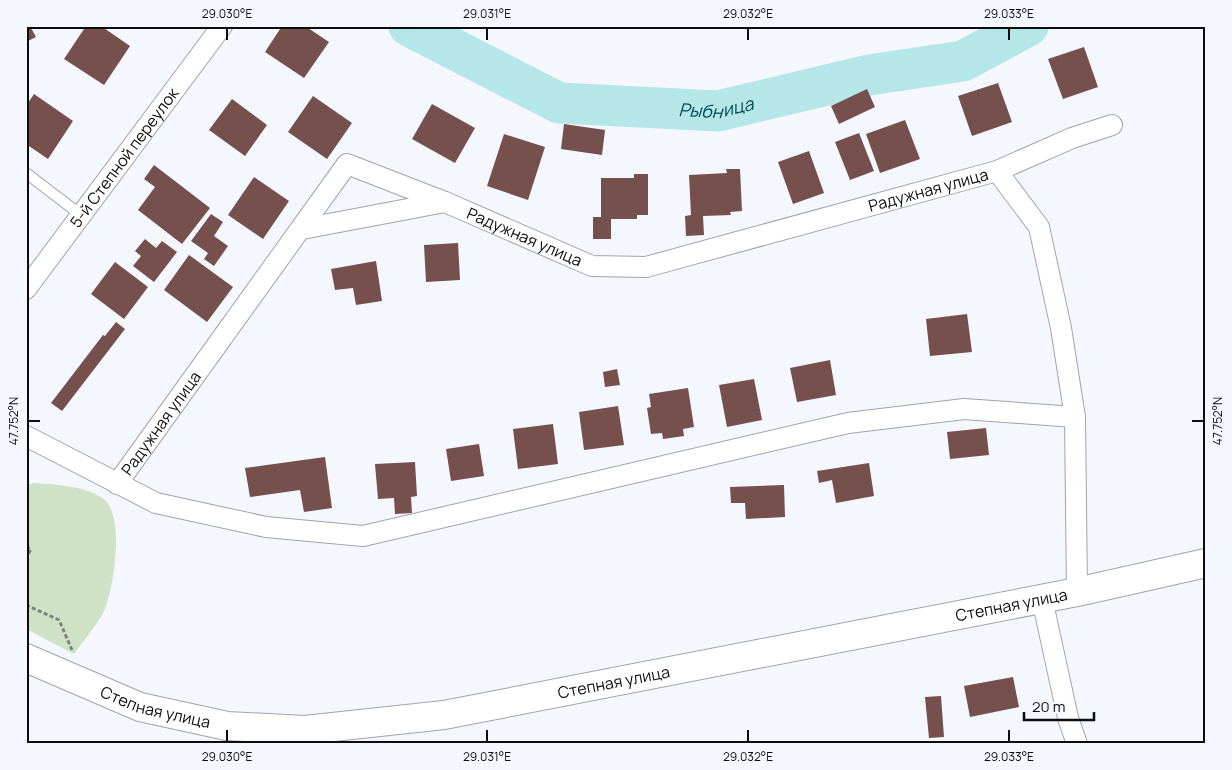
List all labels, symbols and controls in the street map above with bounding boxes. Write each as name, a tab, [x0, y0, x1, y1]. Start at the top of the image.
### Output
text: 29.030°E	[202, 5, 252, 22]
text: 29.031°E	[463, 5, 511, 22]
text: 29.032°E	[723, 5, 773, 22]
text: 29.033°E	[984, 5, 1034, 22]
street label: 5-й Степной переулок	[65, 82, 184, 232]
water label: Рыбница	[678, 91, 757, 123]
street label: Радужная улица	[866, 163, 991, 217]
street label: Радужная улица	[464, 202, 586, 271]
street label: Радужная улица	[116, 367, 206, 480]
text: 47.752°N	[5, 397, 22, 445]
text: 47.752°N	[1209, 397, 1226, 445]
street label: Степная улица	[953, 583, 1069, 626]
street label: Степная улица	[556, 660, 672, 704]
street label: Степная улица	[97, 680, 212, 733]
scale bar	[1024, 690, 1094, 722]
text: 20 m	[1032, 696, 1065, 717]
text: 29.030°E	[202, 748, 252, 765]
text: 29.031°E	[463, 748, 511, 765]
text: 29.032°E	[723, 748, 773, 765]
text: 29.033°E	[984, 748, 1034, 765]

